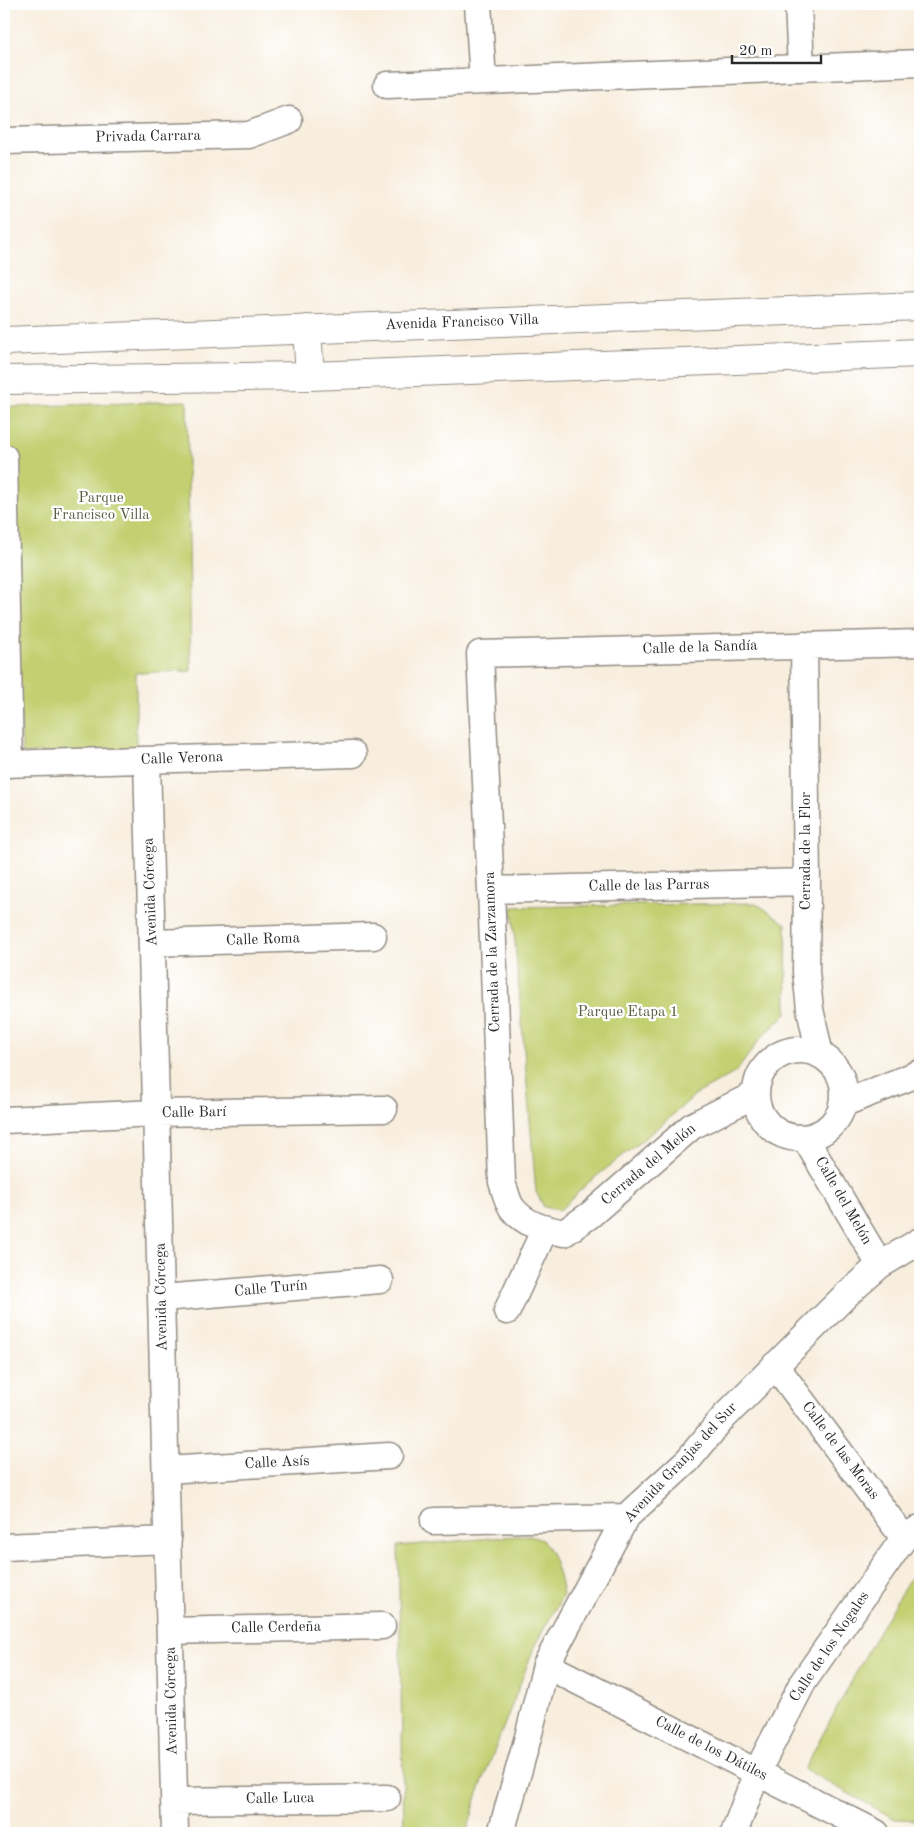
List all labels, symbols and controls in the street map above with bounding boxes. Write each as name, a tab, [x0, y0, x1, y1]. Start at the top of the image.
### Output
scale bar	[732, 32, 820, 64]
text: 20 m	[739, 44, 773, 59]
street label: Privada Carrara	[95, 129, 201, 145]
street label: Avenida Francisco Villa	[385, 313, 540, 333]
park label: Parque Francisco Villa	[52, 491, 150, 523]
street label: Calle de la Sandía	[642, 638, 758, 658]
street label: Calle Verona	[140, 750, 224, 768]
street label: Cerrada de la Flor	[799, 792, 814, 910]
street label: Avenida Córcega	[142, 837, 160, 947]
street label: Cerrada de la Zarzamora	[483, 871, 503, 1033]
street label: Calle de las Parras	[588, 877, 710, 895]
street label: Calle Roma	[226, 931, 301, 949]
park label: Parque Etapa 1	[578, 1005, 678, 1020]
street label: Calle Barí	[162, 1105, 227, 1121]
street label: Cerrada del Melón	[599, 1121, 699, 1209]
street label: Calle del Melón	[812, 1155, 874, 1247]
street label: Avenida Córcega	[154, 1242, 170, 1352]
street label: Calle Turín	[234, 1278, 308, 1300]
street label: Calle de las Moras	[799, 1399, 881, 1503]
street label: Avenida Granjas del Sur	[622, 1400, 740, 1526]
street label: Calle Asís	[244, 1454, 310, 1472]
street label: Calle de los Nogales	[788, 1589, 872, 1705]
street label: Calle Cerdeña	[231, 1620, 322, 1636]
street label: Avenida Córcega	[164, 1646, 180, 1756]
street label: Calle de los Dátiles	[652, 1714, 770, 1784]
street label: Calle Luca	[246, 1791, 315, 1807]

